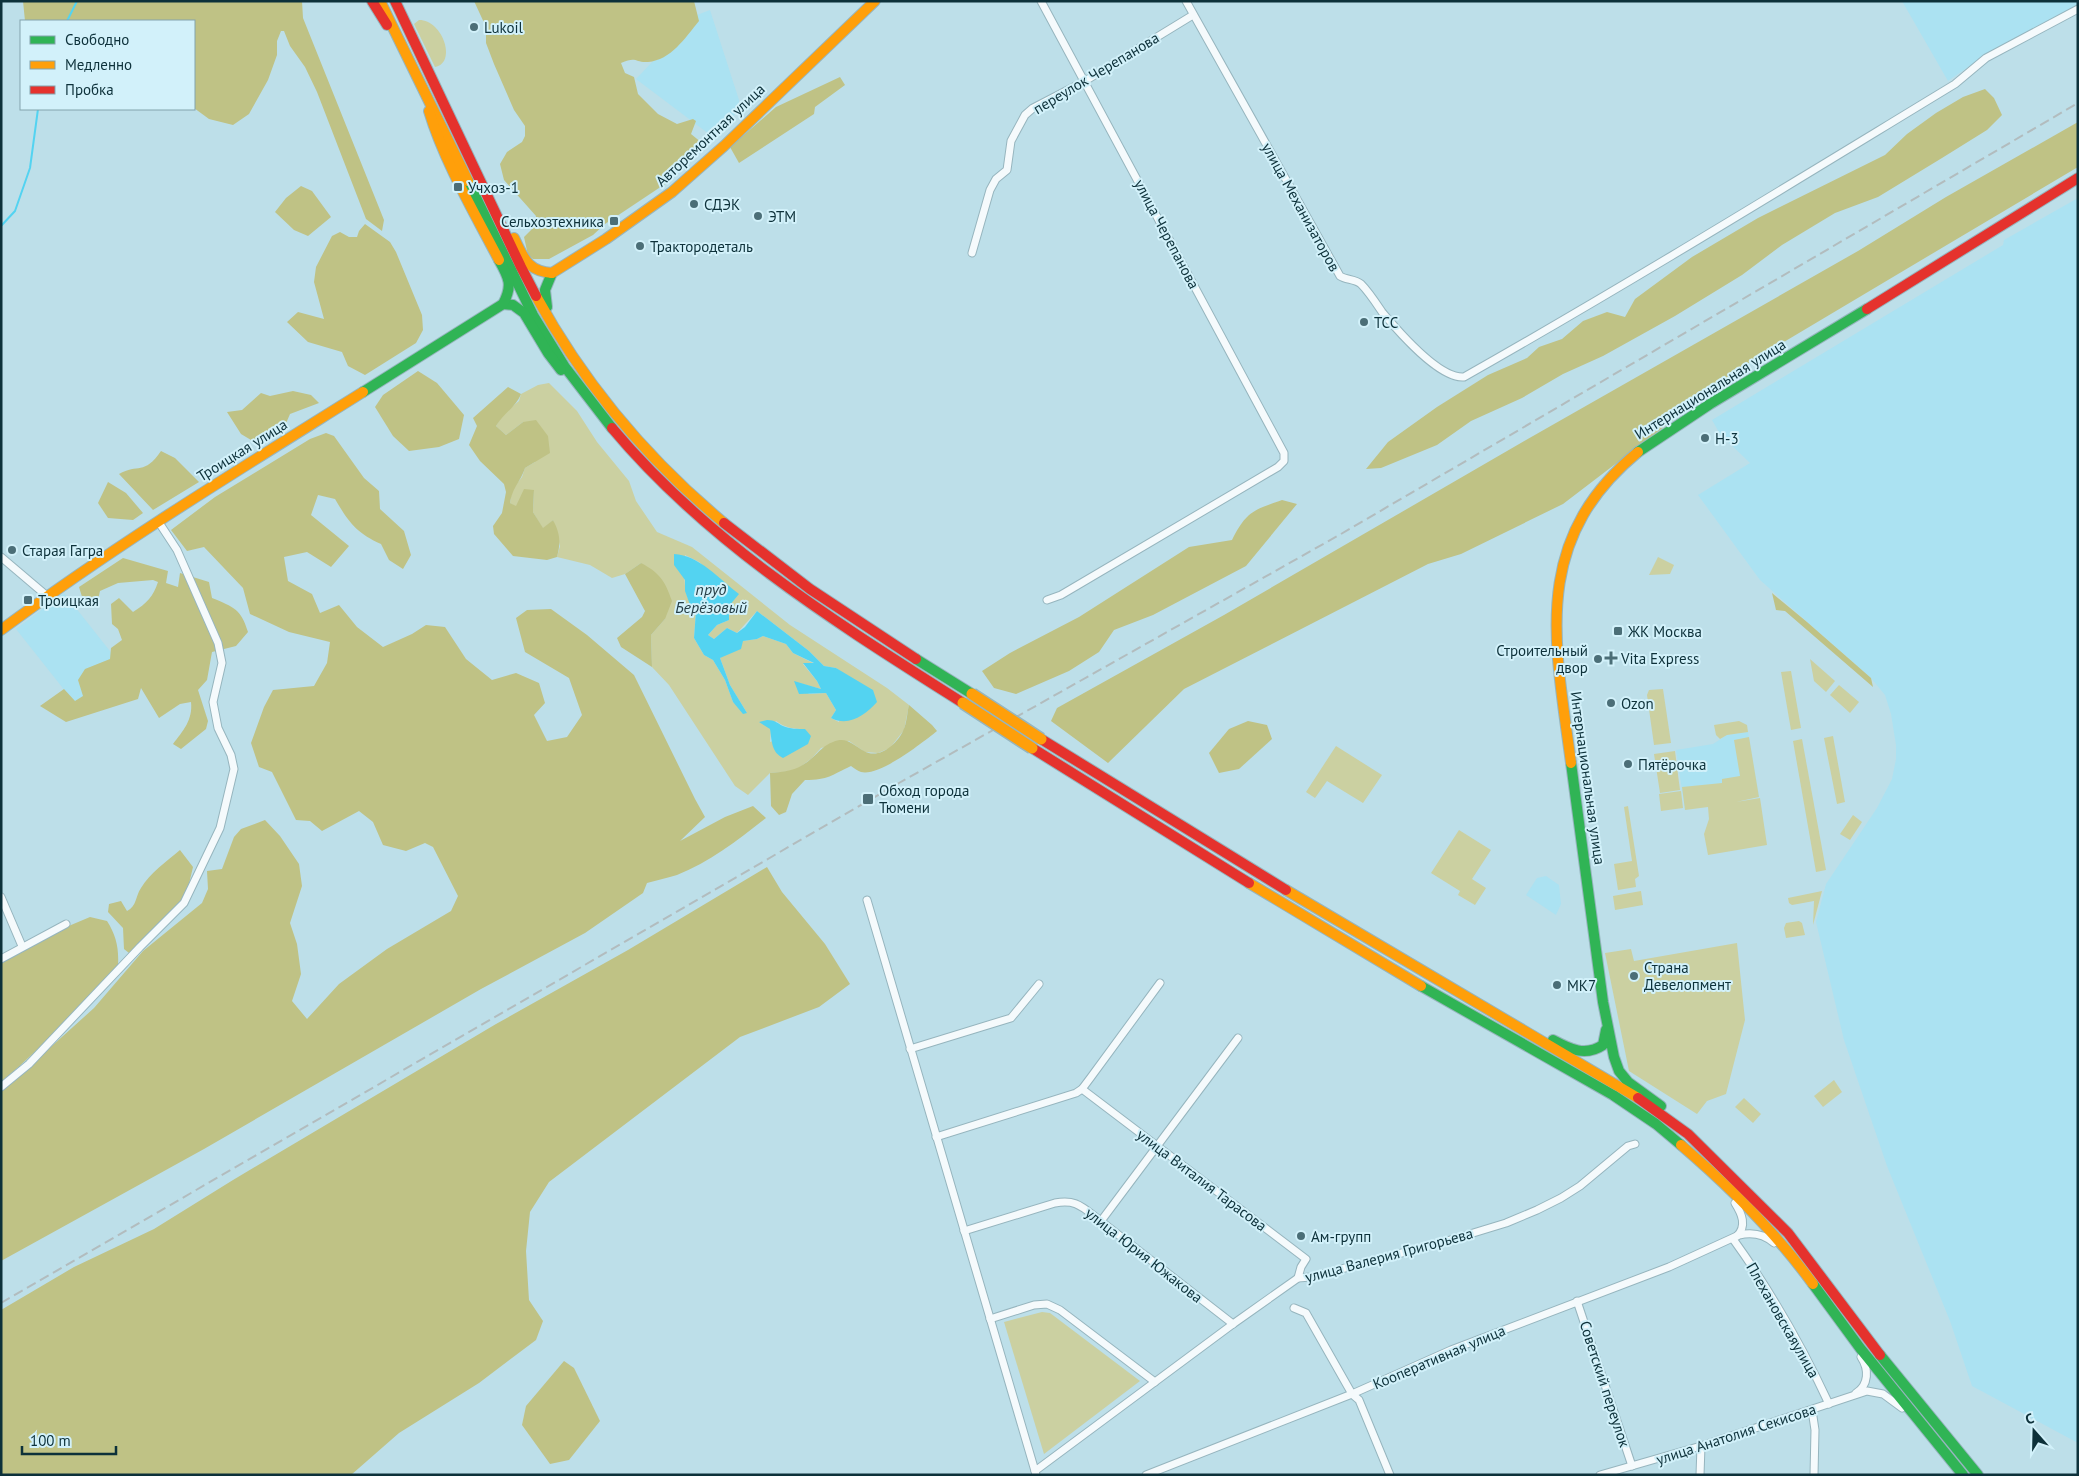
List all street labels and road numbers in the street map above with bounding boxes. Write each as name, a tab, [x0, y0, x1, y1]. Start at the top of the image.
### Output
street label: переулок Черепанова	[1030, 28, 1162, 118]
street label: Авторемонтная улица	[651, 79, 769, 191]
street label: улица Механизаторов	[1258, 139, 1344, 275]
street label: улица Черепанова	[1130, 176, 1204, 292]
street label: Интернациональная улица	[1631, 335, 1789, 443]
street label: Троицкая улица	[193, 415, 291, 485]
street label: Интернациональная улица	[1566, 690, 1610, 866]
street label: улица Виталия Тарасова	[1133, 1125, 1271, 1235]
street label: улица Юрия Южакова	[1082, 1203, 1206, 1307]
street label: улица Валерия Григорьева	[1303, 1223, 1475, 1287]
street label: Плехановскаяулица	[1742, 1259, 1824, 1381]
street label: Советский переулок	[1576, 1318, 1635, 1450]
street label: Кооперативная улица	[1370, 1321, 1508, 1393]
street label: улица Анатолия Секисова	[1654, 1399, 1818, 1469]

